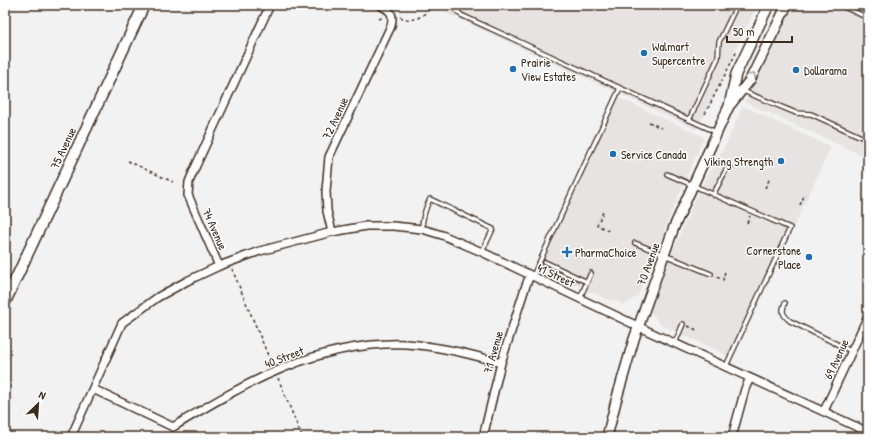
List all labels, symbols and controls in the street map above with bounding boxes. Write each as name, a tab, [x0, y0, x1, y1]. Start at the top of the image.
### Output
scale bar	[727, 18, 792, 44]
text: 50 m	[733, 23, 754, 40]
place label: Walmart Supercentre	[652, 38, 705, 69]
marker: Walmart Supercentre	[639, 48, 649, 58]
place label: Prairie View Estates	[521, 54, 576, 85]
place label: Dollarama	[804, 62, 847, 79]
marker: Prairie View Estates	[508, 64, 518, 74]
marker: Dollarama	[791, 65, 801, 75]
one-way arrow	[748, 72, 755, 79]
street label: 72 Avenue	[318, 94, 352, 142]
street label: 75 Avenue	[46, 124, 80, 172]
place label: Service Canada	[621, 146, 687, 163]
marker: Service Canada	[608, 149, 618, 159]
place label: Viking Strength	[703, 153, 773, 170]
marker: Viking Strength	[776, 156, 786, 166]
street label: 74 Avenue	[198, 206, 232, 253]
street label: 70 Avenue	[632, 240, 664, 288]
place label: Cornerstone Place	[746, 242, 801, 273]
place label: PharmaChoice	[575, 244, 637, 261]
marker: PharmaChoice	[562, 247, 572, 257]
marker: Cornerstone Place	[804, 252, 814, 262]
street label: 41 Street	[534, 259, 578, 291]
street label: 71 Avenue	[479, 329, 507, 375]
street label: 69 Avenue	[819, 336, 853, 382]
street label: 40 Street	[262, 341, 307, 372]
north arrow	[18, 384, 58, 424]
text: N	[37, 387, 48, 403]

